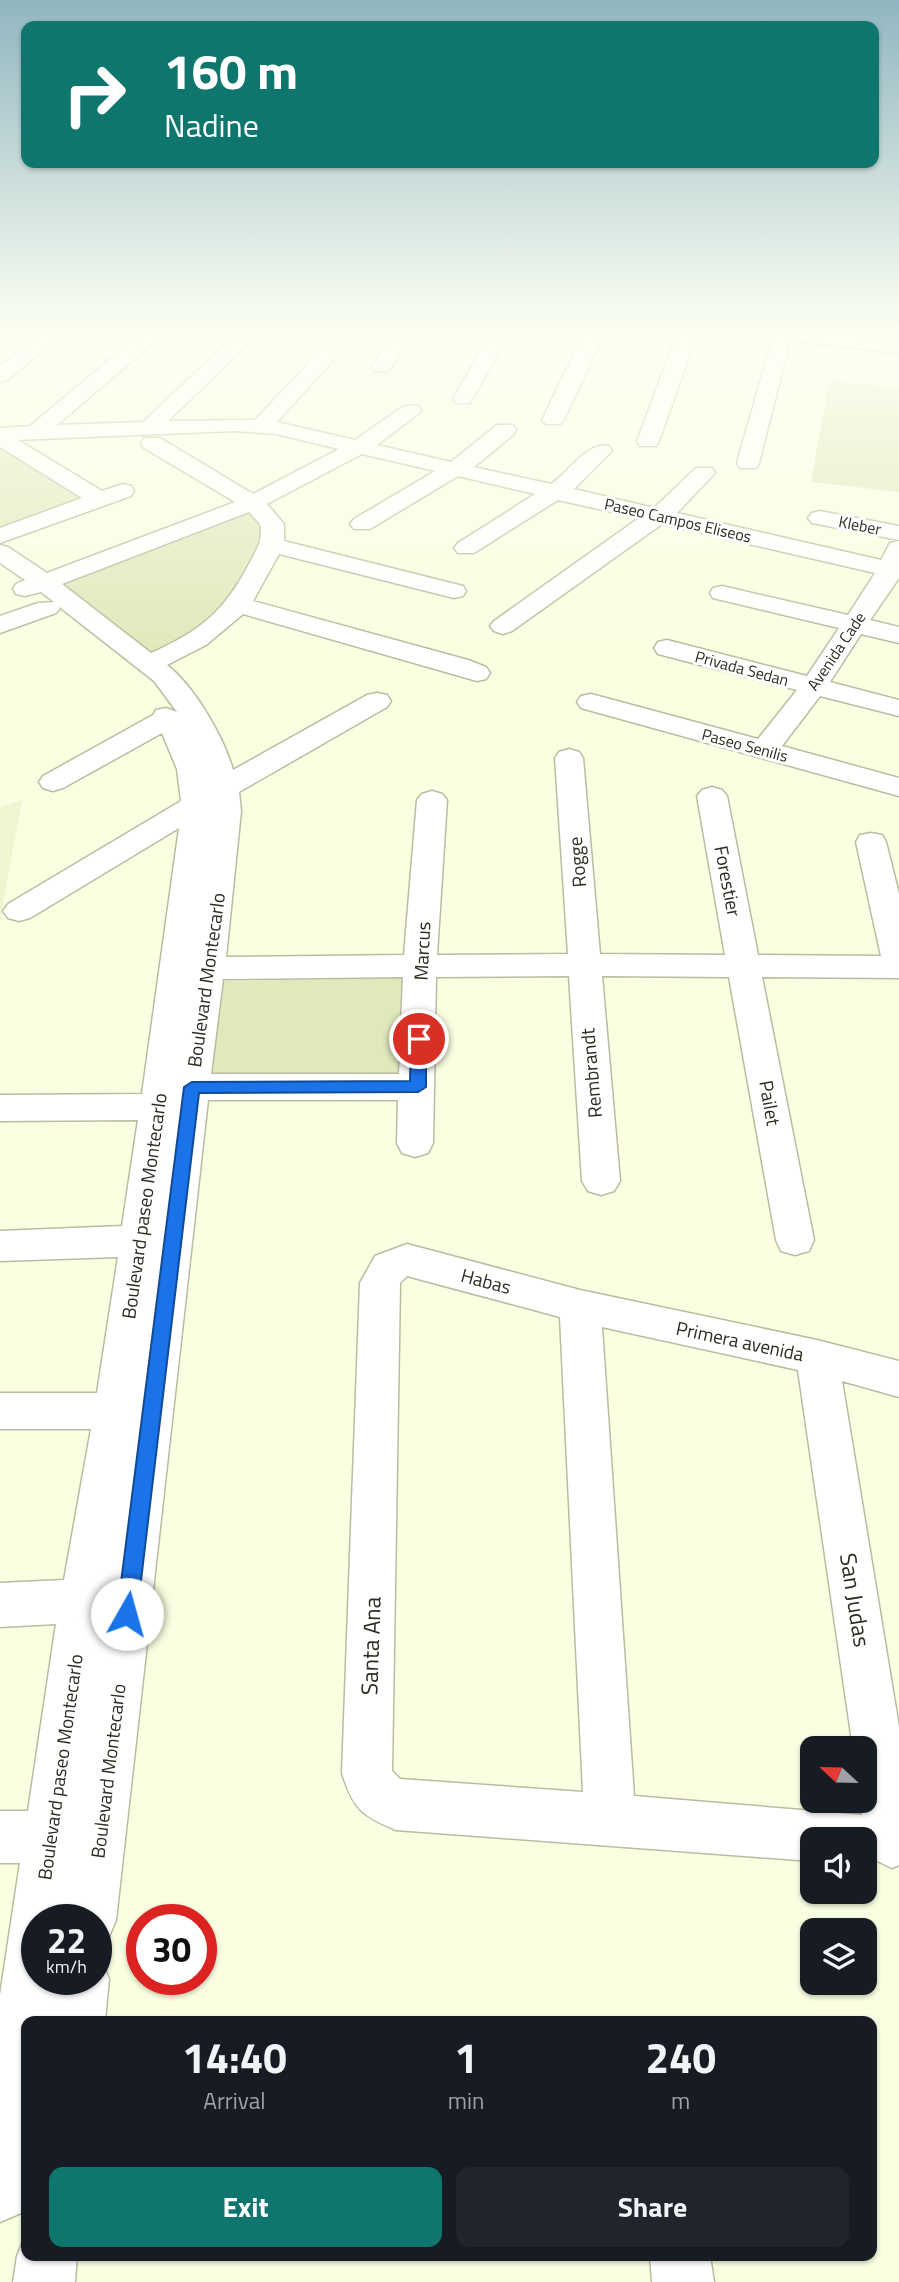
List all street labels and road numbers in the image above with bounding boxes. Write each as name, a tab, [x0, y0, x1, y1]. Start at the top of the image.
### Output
street label: Paseo Campos Eliseos	[602, 491, 754, 549]
street label: Kleber	[837, 509, 884, 541]
street label: Avenida Cade	[801, 607, 871, 695]
street label: Privada Sedan	[693, 644, 791, 692]
street label: Paseo Senilis	[699, 722, 791, 768]
street label: Rogge	[560, 836, 593, 889]
street label: Forestier	[707, 843, 750, 919]
street label: Boulevard Montecarlo	[179, 891, 232, 1069]
street label: Marcus	[405, 921, 438, 981]
street label: Rembrandt	[572, 1027, 609, 1119]
street label: Pailet	[752, 1078, 789, 1128]
street label: Boulevard paseo Montecarlo	[113, 1091, 174, 1321]
street label: Habas	[458, 1260, 515, 1301]
street label: Primera avenida	[674, 1313, 807, 1368]
street label: San Judas	[831, 1550, 880, 1649]
street label: Santa Ana	[351, 1596, 390, 1696]
street label: Boulevard paseo Montecarlo	[29, 1652, 90, 1882]
street label: Boulevard Montecarlo	[82, 1682, 133, 1860]

